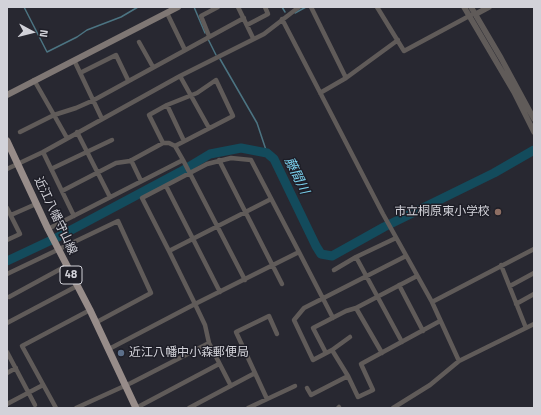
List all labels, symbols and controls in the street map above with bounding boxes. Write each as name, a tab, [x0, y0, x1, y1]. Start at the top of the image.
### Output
north arrow	[12, 12, 52, 52]
text: N	[36, 29, 52, 38]
water label: 藤間川	[280, 155, 312, 197]
street label: 近江八幡守山線	[31, 175, 79, 257]
place label: 市立桐原東小学校	[394, 205, 490, 219]
marker: 市立桐原東小学校	[493, 207, 503, 217]
road number: 48	[60, 266, 82, 284]
place label: 近江八幡中小森郵便局	[129, 346, 249, 360]
marker: 近江八幡中小森郵便局	[116, 348, 126, 358]

